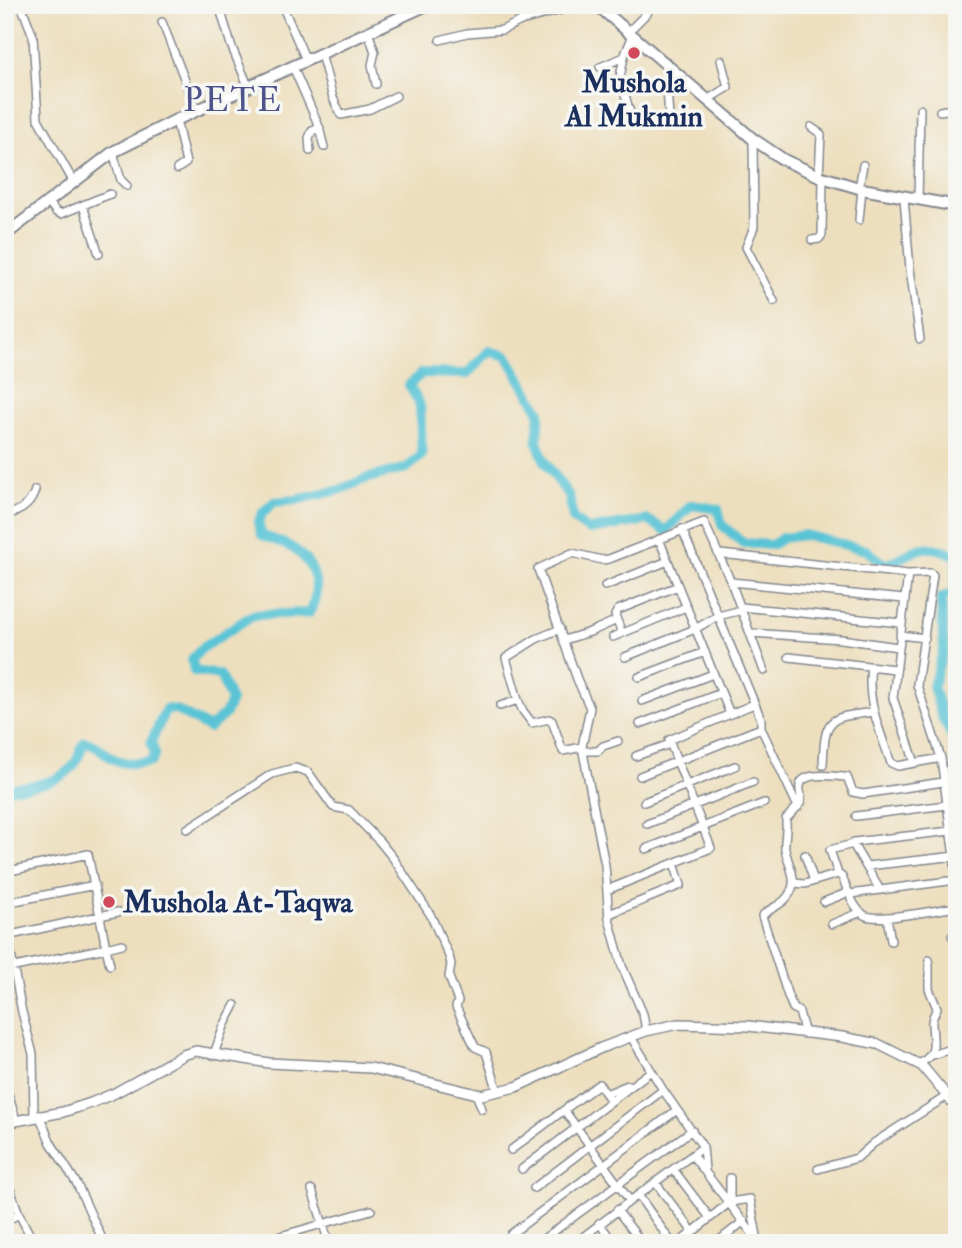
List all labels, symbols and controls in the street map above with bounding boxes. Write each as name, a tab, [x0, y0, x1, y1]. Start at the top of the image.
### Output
marker: Mushola Al Mukmin	[626, 45, 642, 61]
place label: Mushola Al Mukmin	[563, 64, 704, 135]
district label: PETE	[183, 80, 283, 121]
place label: Mushola At-Taqwa	[122, 884, 354, 921]
marker: Mushola At-Taqwa	[101, 894, 117, 910]

